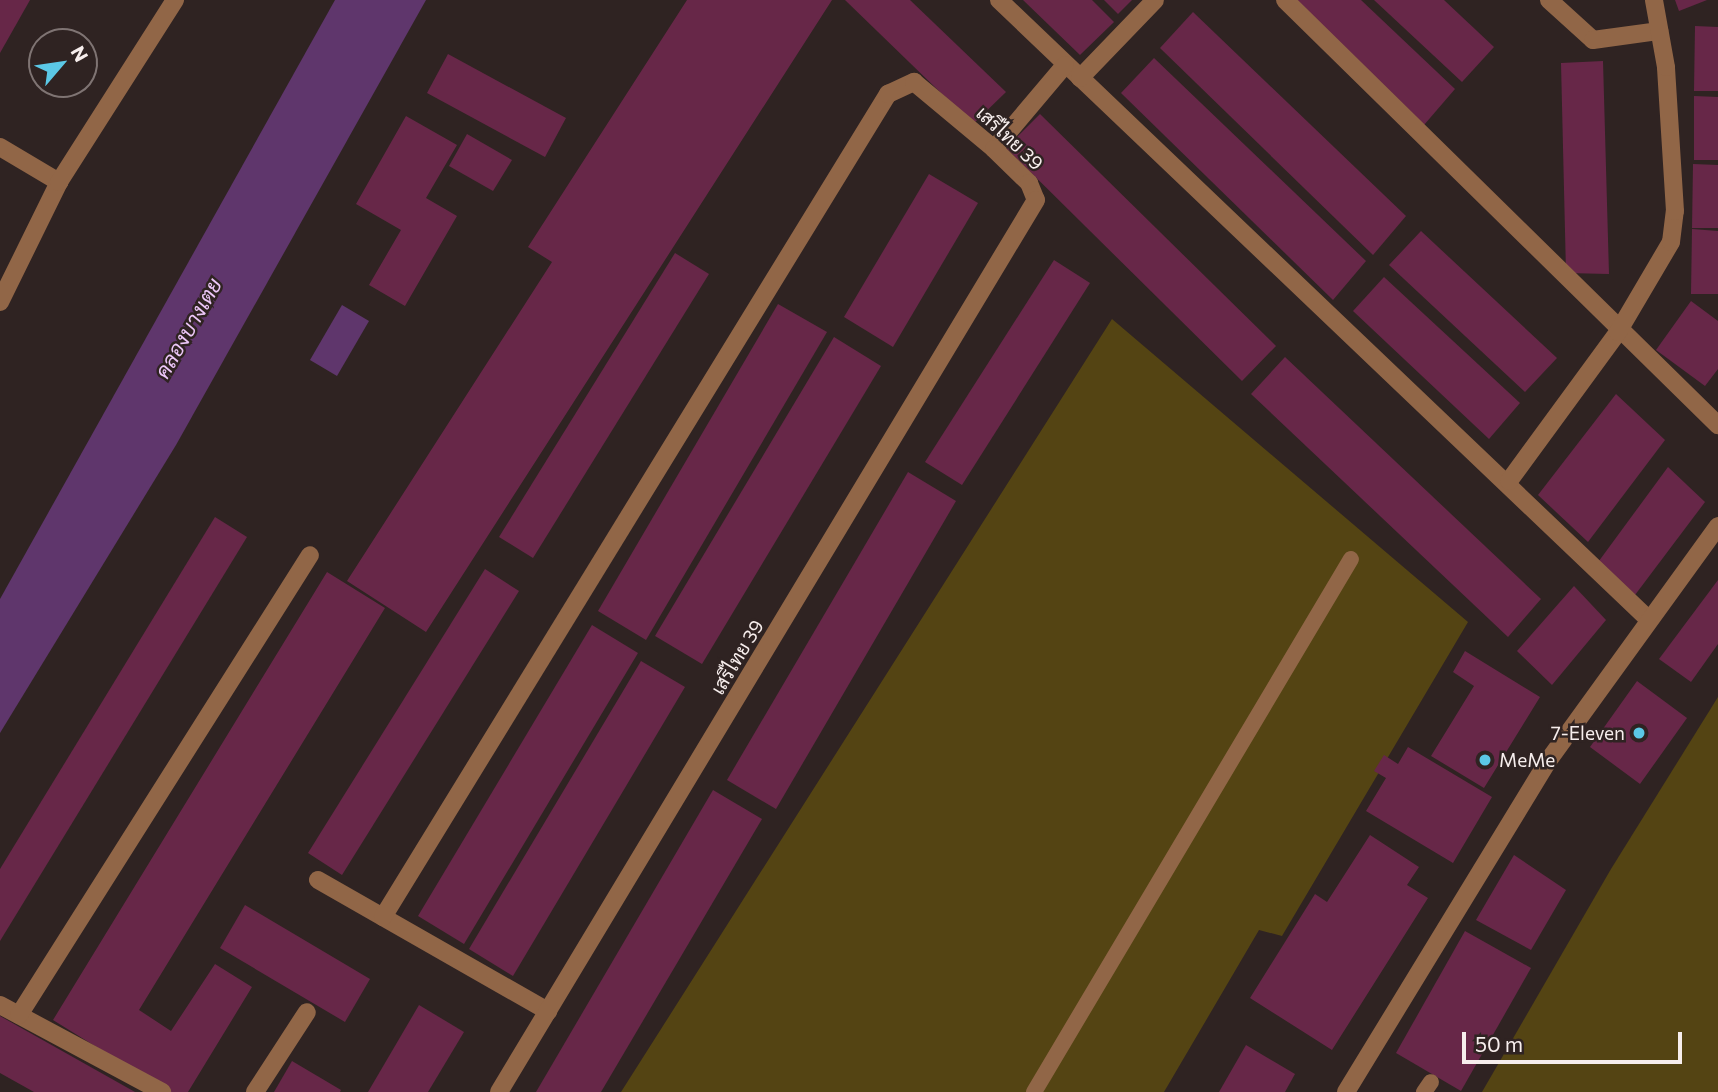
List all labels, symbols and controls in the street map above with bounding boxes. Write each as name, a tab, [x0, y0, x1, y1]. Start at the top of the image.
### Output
north arrow	[28, 28, 98, 98]
text: N	[67, 42, 94, 65]
street label: เสรีไทย 39	[972, 101, 1048, 175]
water label: คลองบางเตย	[149, 274, 227, 382]
street label: เสรีไทย 39	[706, 616, 768, 698]
place label: 7-Eleven	[1551, 722, 1625, 744]
marker: 7-Eleven	[1631, 725, 1647, 741]
place label: MeMe	[1499, 749, 1555, 771]
marker: MeMe	[1477, 752, 1493, 768]
scale bar	[1466, 1018, 1686, 1062]
text: 50 m	[1475, 1031, 1523, 1056]

